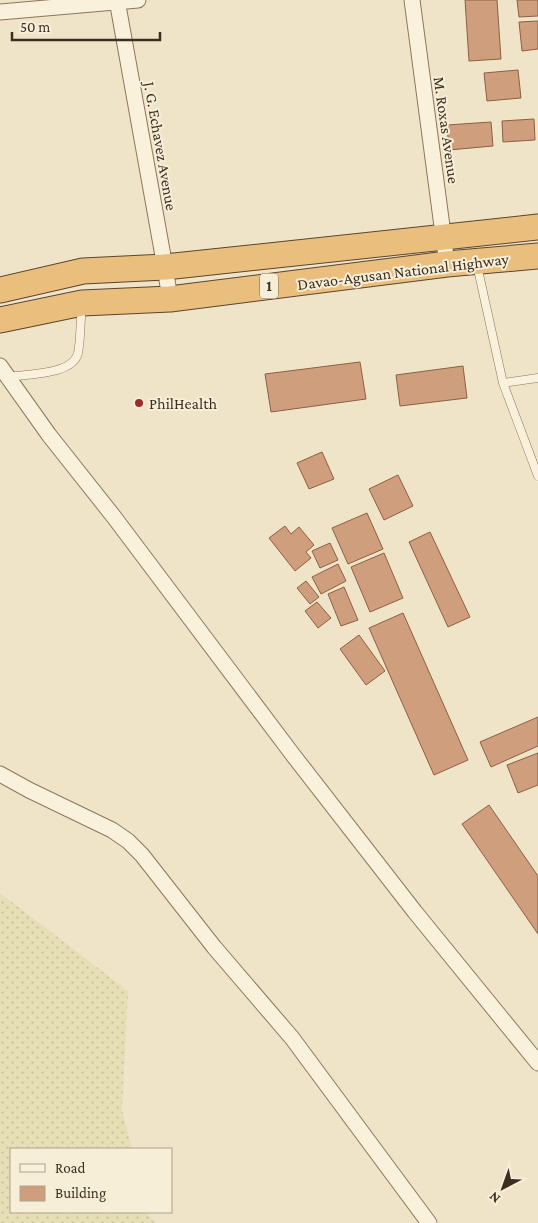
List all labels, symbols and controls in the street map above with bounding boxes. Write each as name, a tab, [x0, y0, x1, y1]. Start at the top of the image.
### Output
scale bar	[12, 10, 160, 42]
text: 50 m	[20, 19, 50, 35]
street label: M. Roxas Avenue	[431, 76, 462, 185]
street label: J. G. Echavez Avenue	[139, 78, 180, 212]
street label: Davao-Agusan National Highway	[296, 250, 510, 294]
road number: 1	[260, 274, 278, 298]
place label: PhilHealth	[149, 395, 217, 412]
marker: PhilHealth	[133, 397, 145, 409]
legend	[10, 1148, 172, 1213]
text: Road	[55, 1160, 86, 1176]
north arrow	[478, 1163, 528, 1213]
text: Building	[55, 1185, 106, 1202]
text: N	[485, 1188, 503, 1207]

